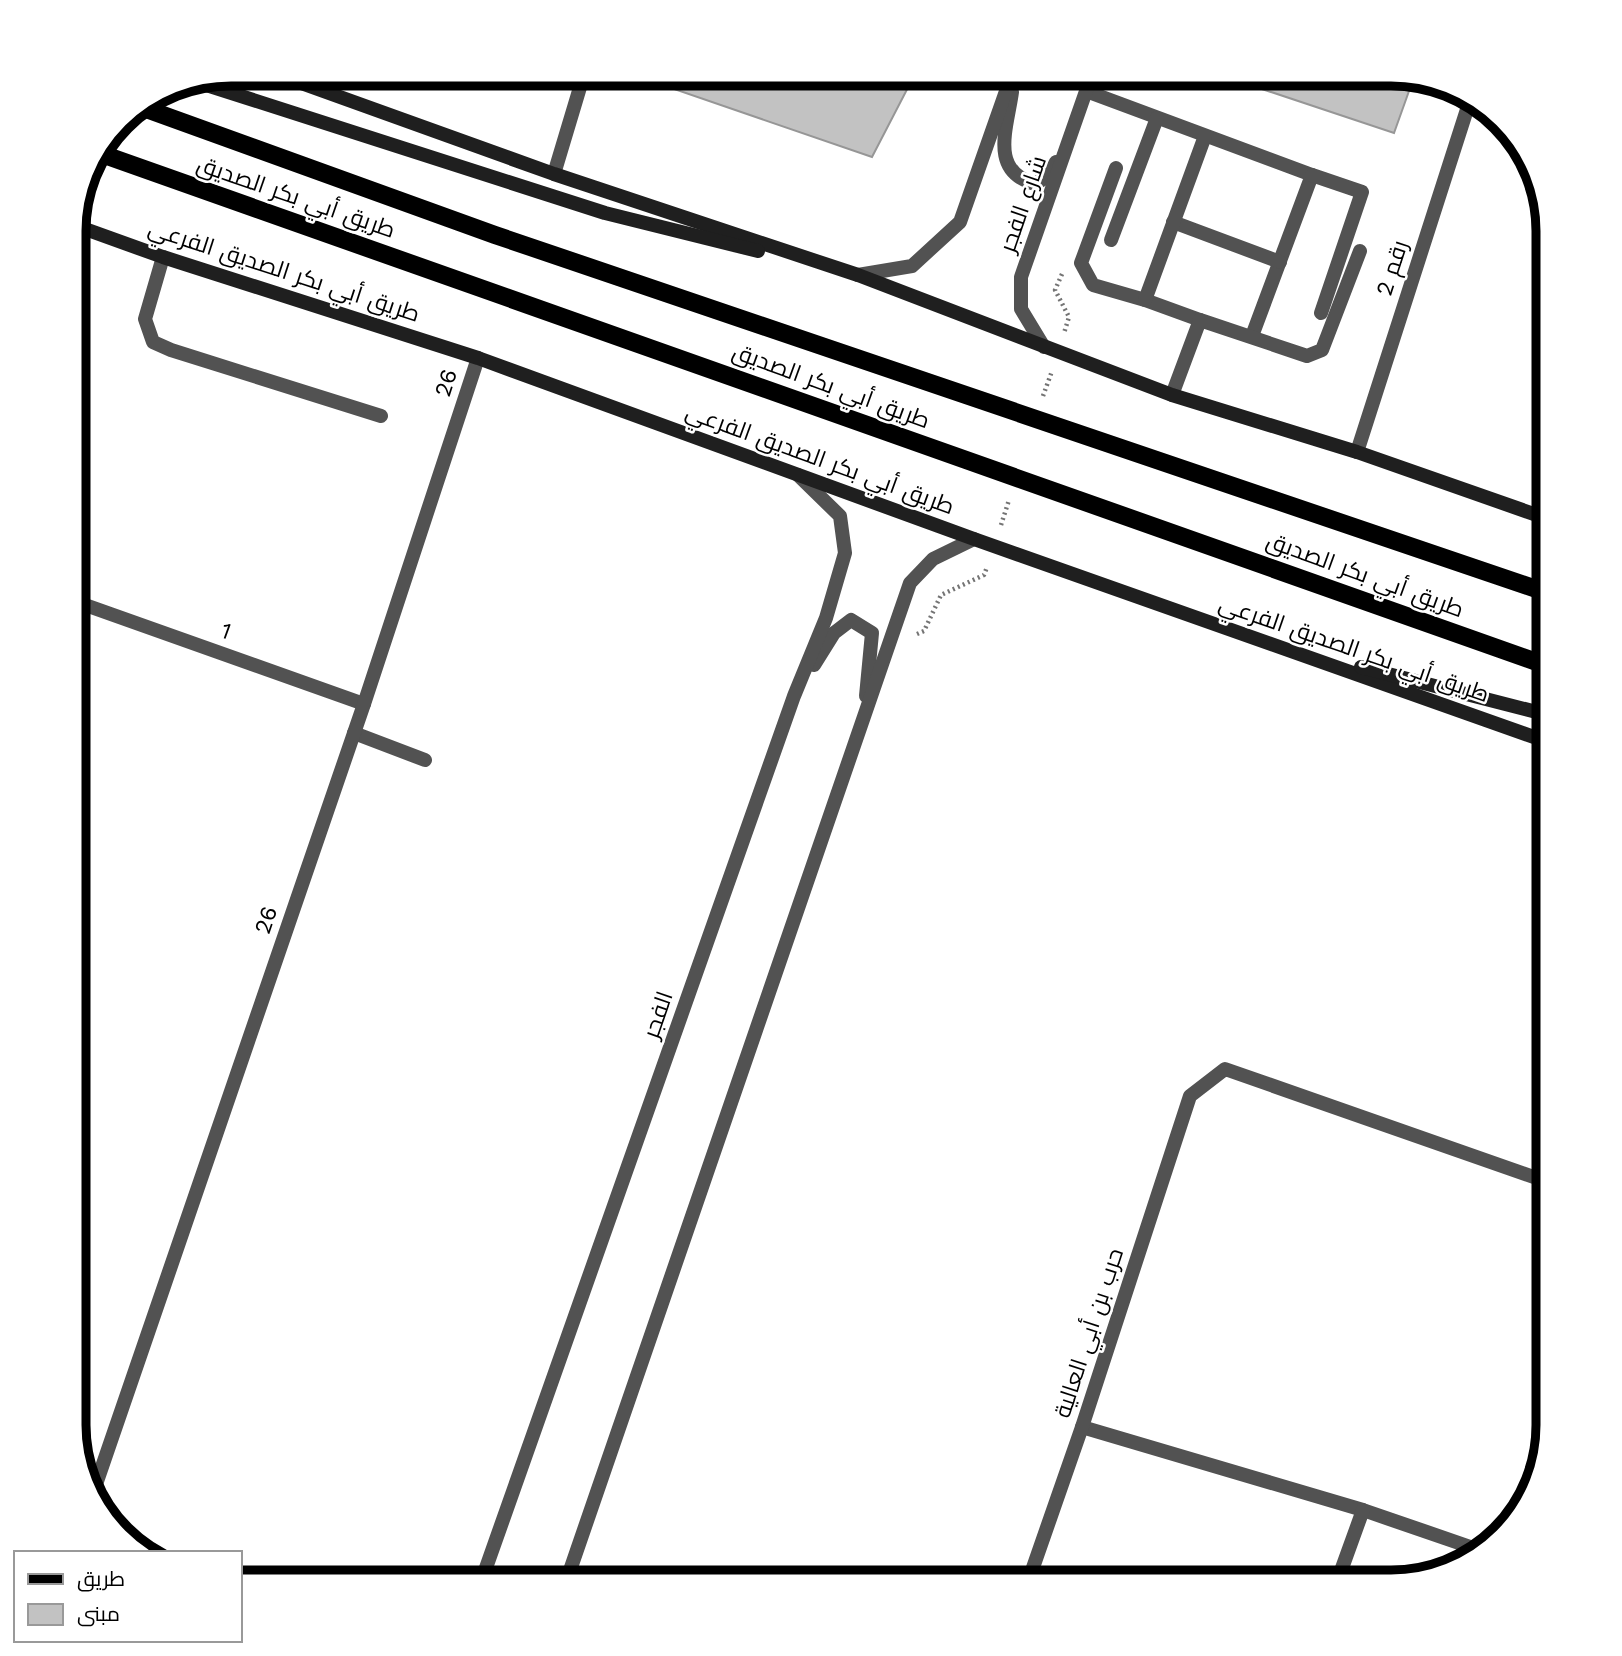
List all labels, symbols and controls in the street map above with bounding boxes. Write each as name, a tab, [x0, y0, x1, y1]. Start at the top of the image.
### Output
street label: طريق أبي بكر الصديق	[192, 148, 399, 247]
street label: شارع الفجر	[993, 152, 1054, 258]
street label: طريق أبي بكر الصديق الفرعي	[144, 212, 424, 332]
street label: رقم 2	[1370, 237, 1415, 300]
street label: طريق أبي بكر الصديق	[727, 336, 934, 438]
street label: 26	[429, 366, 463, 400]
street label: طريق أبي بكر الصديق الفرعي	[681, 396, 959, 524]
street label: طريق أبي بكر الصديق	[1261, 525, 1468, 627]
street label: طريق أبي بكر الصديق الفرعي	[1214, 588, 1493, 712]
street label: 1	[217, 617, 235, 645]
street label: 26	[249, 903, 283, 937]
street label: الفجر	[637, 988, 679, 1044]
street label: حرب بن أبي العالية	[1047, 1244, 1133, 1422]
legend	[14, 1551, 242, 1642]
text: طريق	[77, 1566, 125, 1592]
text: مبنى	[77, 1601, 120, 1627]

